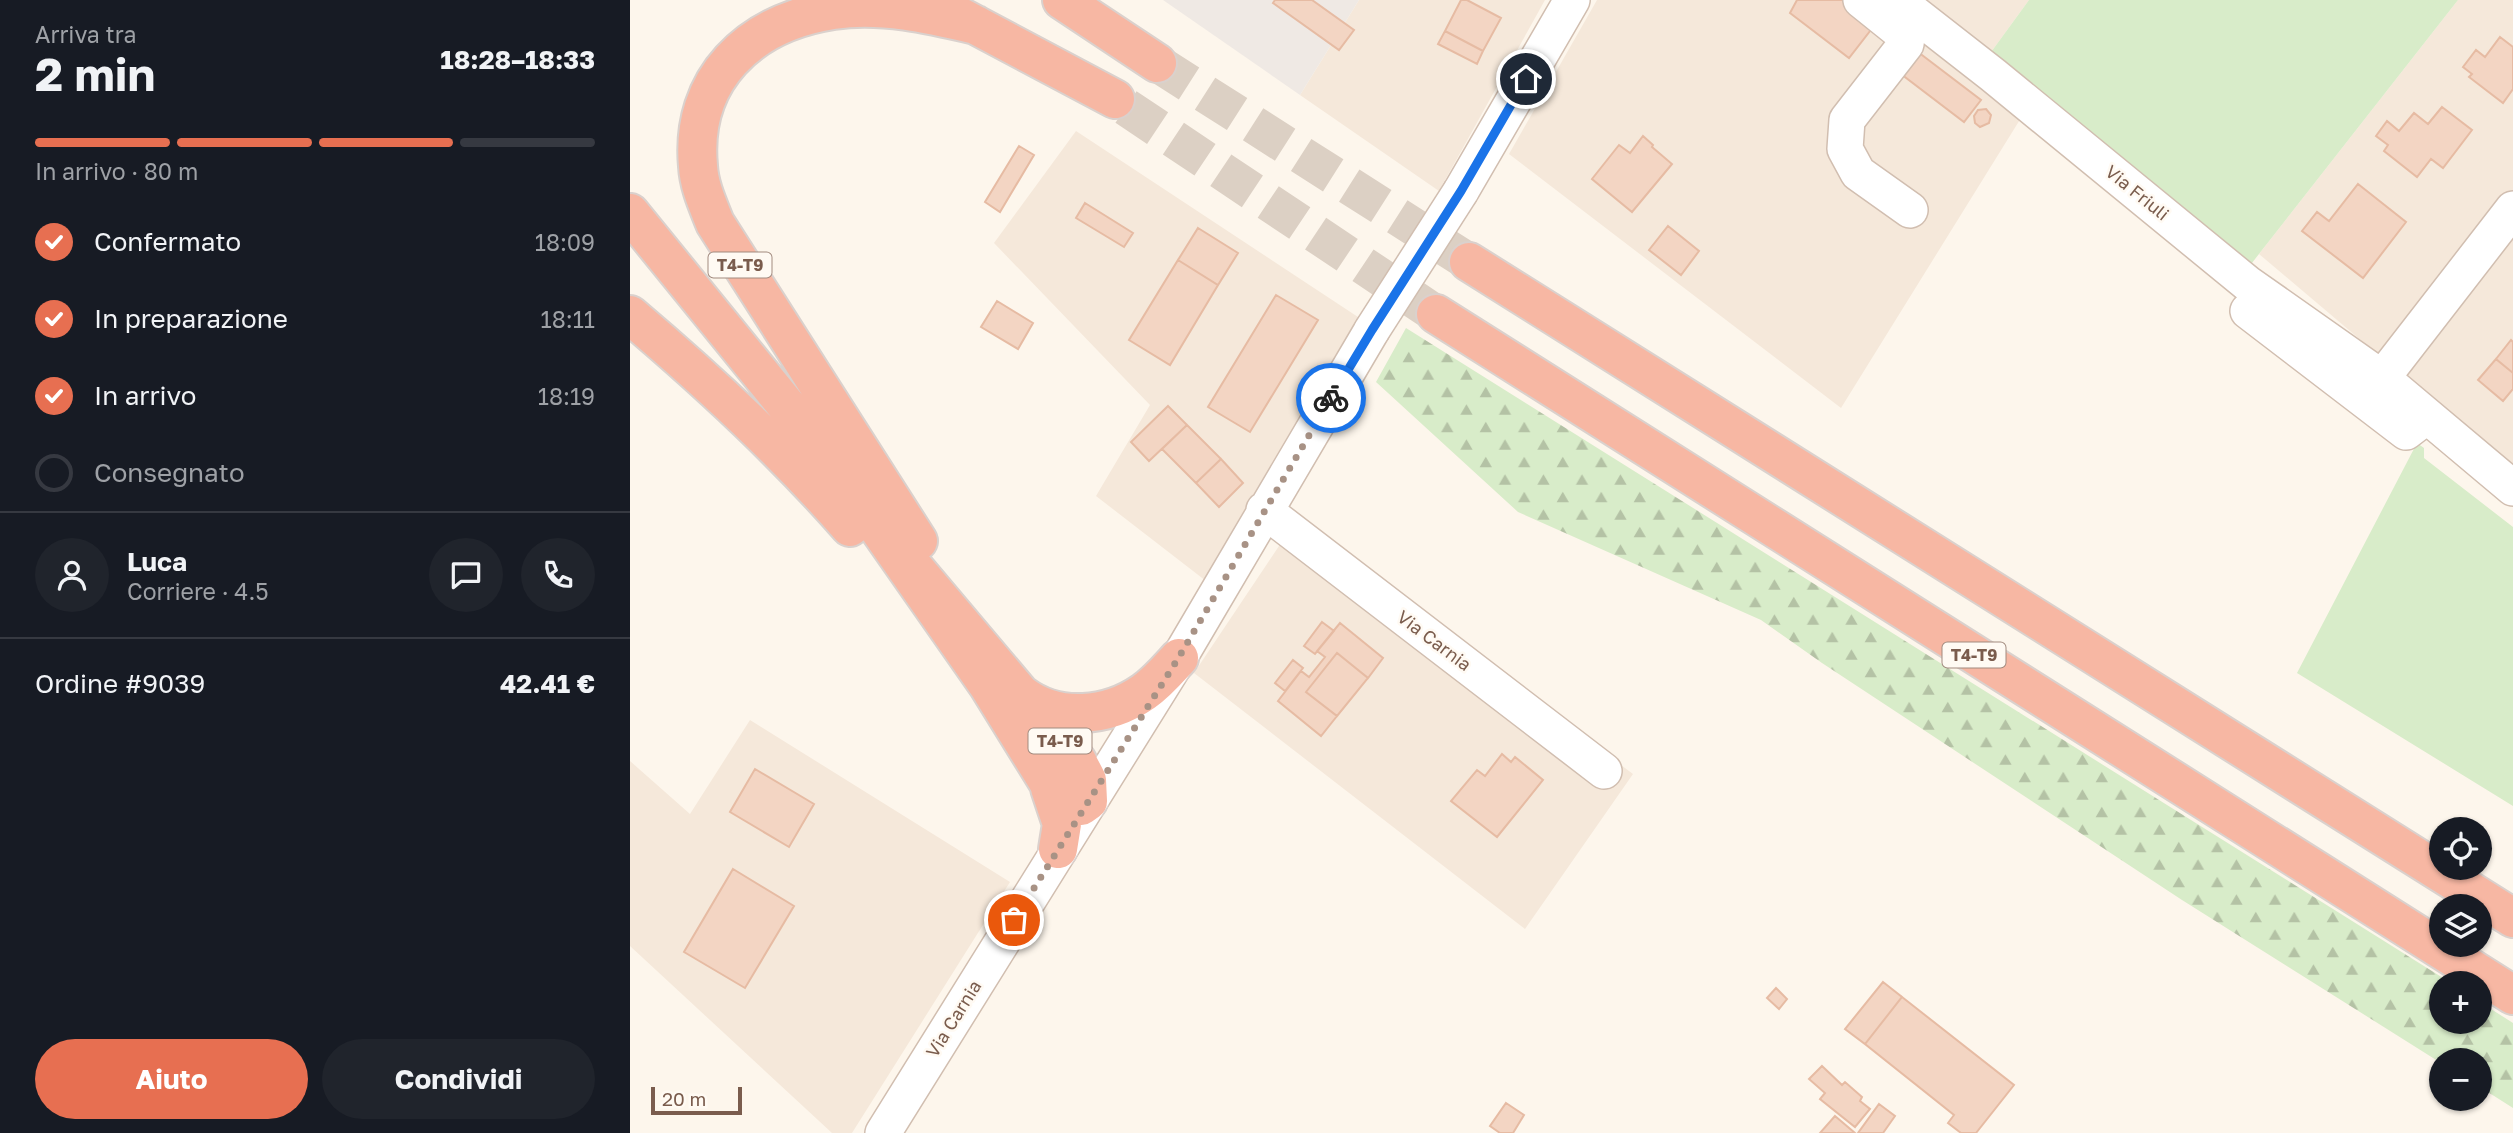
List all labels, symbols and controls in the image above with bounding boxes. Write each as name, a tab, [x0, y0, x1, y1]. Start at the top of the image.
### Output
text: Arriva tra	[35, 20, 136, 48]
text: 18:28–18:33	[440, 44, 595, 75]
text: 2 min	[35, 46, 155, 101]
pin	[1496, 49, 1556, 109]
icon: home	[1507, 60, 1545, 98]
text: In arrivo · 80 m	[35, 157, 198, 185]
street label: Via Friuli	[2101, 160, 2174, 225]
icon: check	[35, 223, 73, 261]
text: Confermato	[94, 226, 241, 257]
text: 18:09	[535, 228, 595, 256]
road number: T4-T9	[708, 252, 772, 278]
icon: check	[35, 300, 73, 338]
text: In preparazione	[94, 303, 288, 334]
text: 18:11	[541, 305, 595, 333]
courier	[1296, 363, 1366, 433]
icon: check	[35, 377, 73, 415]
icon: bike	[1312, 379, 1350, 417]
text: In arrivo	[94, 380, 196, 411]
text: 18:19	[538, 382, 595, 410]
text: Consegnato	[94, 457, 245, 488]
button: person	[35, 538, 109, 612]
button: chat	[429, 538, 503, 612]
button: phone	[521, 538, 595, 612]
text: Luca	[127, 546, 187, 577]
text: Corriere · 4.5	[127, 577, 269, 605]
street label: Via Carnia	[1393, 605, 1476, 675]
road number: T4-T9	[1942, 642, 2006, 668]
text: Ordine #9039	[35, 668, 205, 699]
text: 42.41 €	[500, 668, 595, 699]
road number: T4-T9	[1028, 728, 1092, 754]
map controls	[2429, 817, 2492, 1111]
button: locate	[2429, 817, 2492, 880]
pin	[984, 890, 1044, 950]
button: layers	[2429, 894, 2492, 957]
icon: bag	[995, 901, 1033, 939]
button: +	[2429, 971, 2492, 1034]
street label: Via Carnia	[921, 976, 986, 1061]
button: Aiuto	[35, 1039, 308, 1119]
button: Condividi	[322, 1039, 595, 1119]
button: −	[2429, 1048, 2492, 1111]
scale bar	[651, 1084, 742, 1116]
text: 20 m	[662, 1087, 706, 1110]

